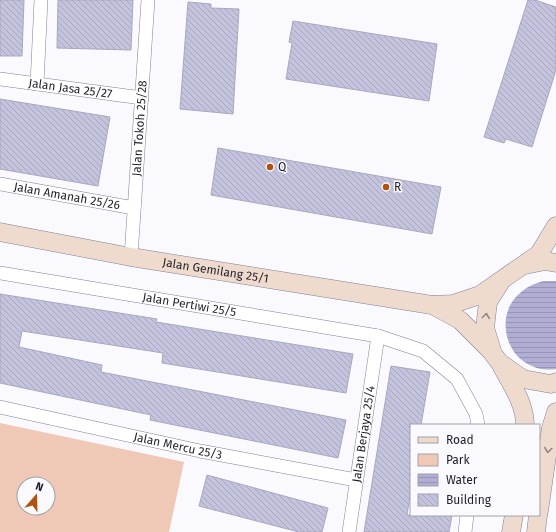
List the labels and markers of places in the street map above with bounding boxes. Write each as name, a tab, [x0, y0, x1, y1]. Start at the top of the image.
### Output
place label: Q	[278, 160, 286, 174]
marker: Q	[265, 162, 275, 172]
place label: R	[394, 180, 401, 194]
marker: R	[381, 182, 391, 192]

